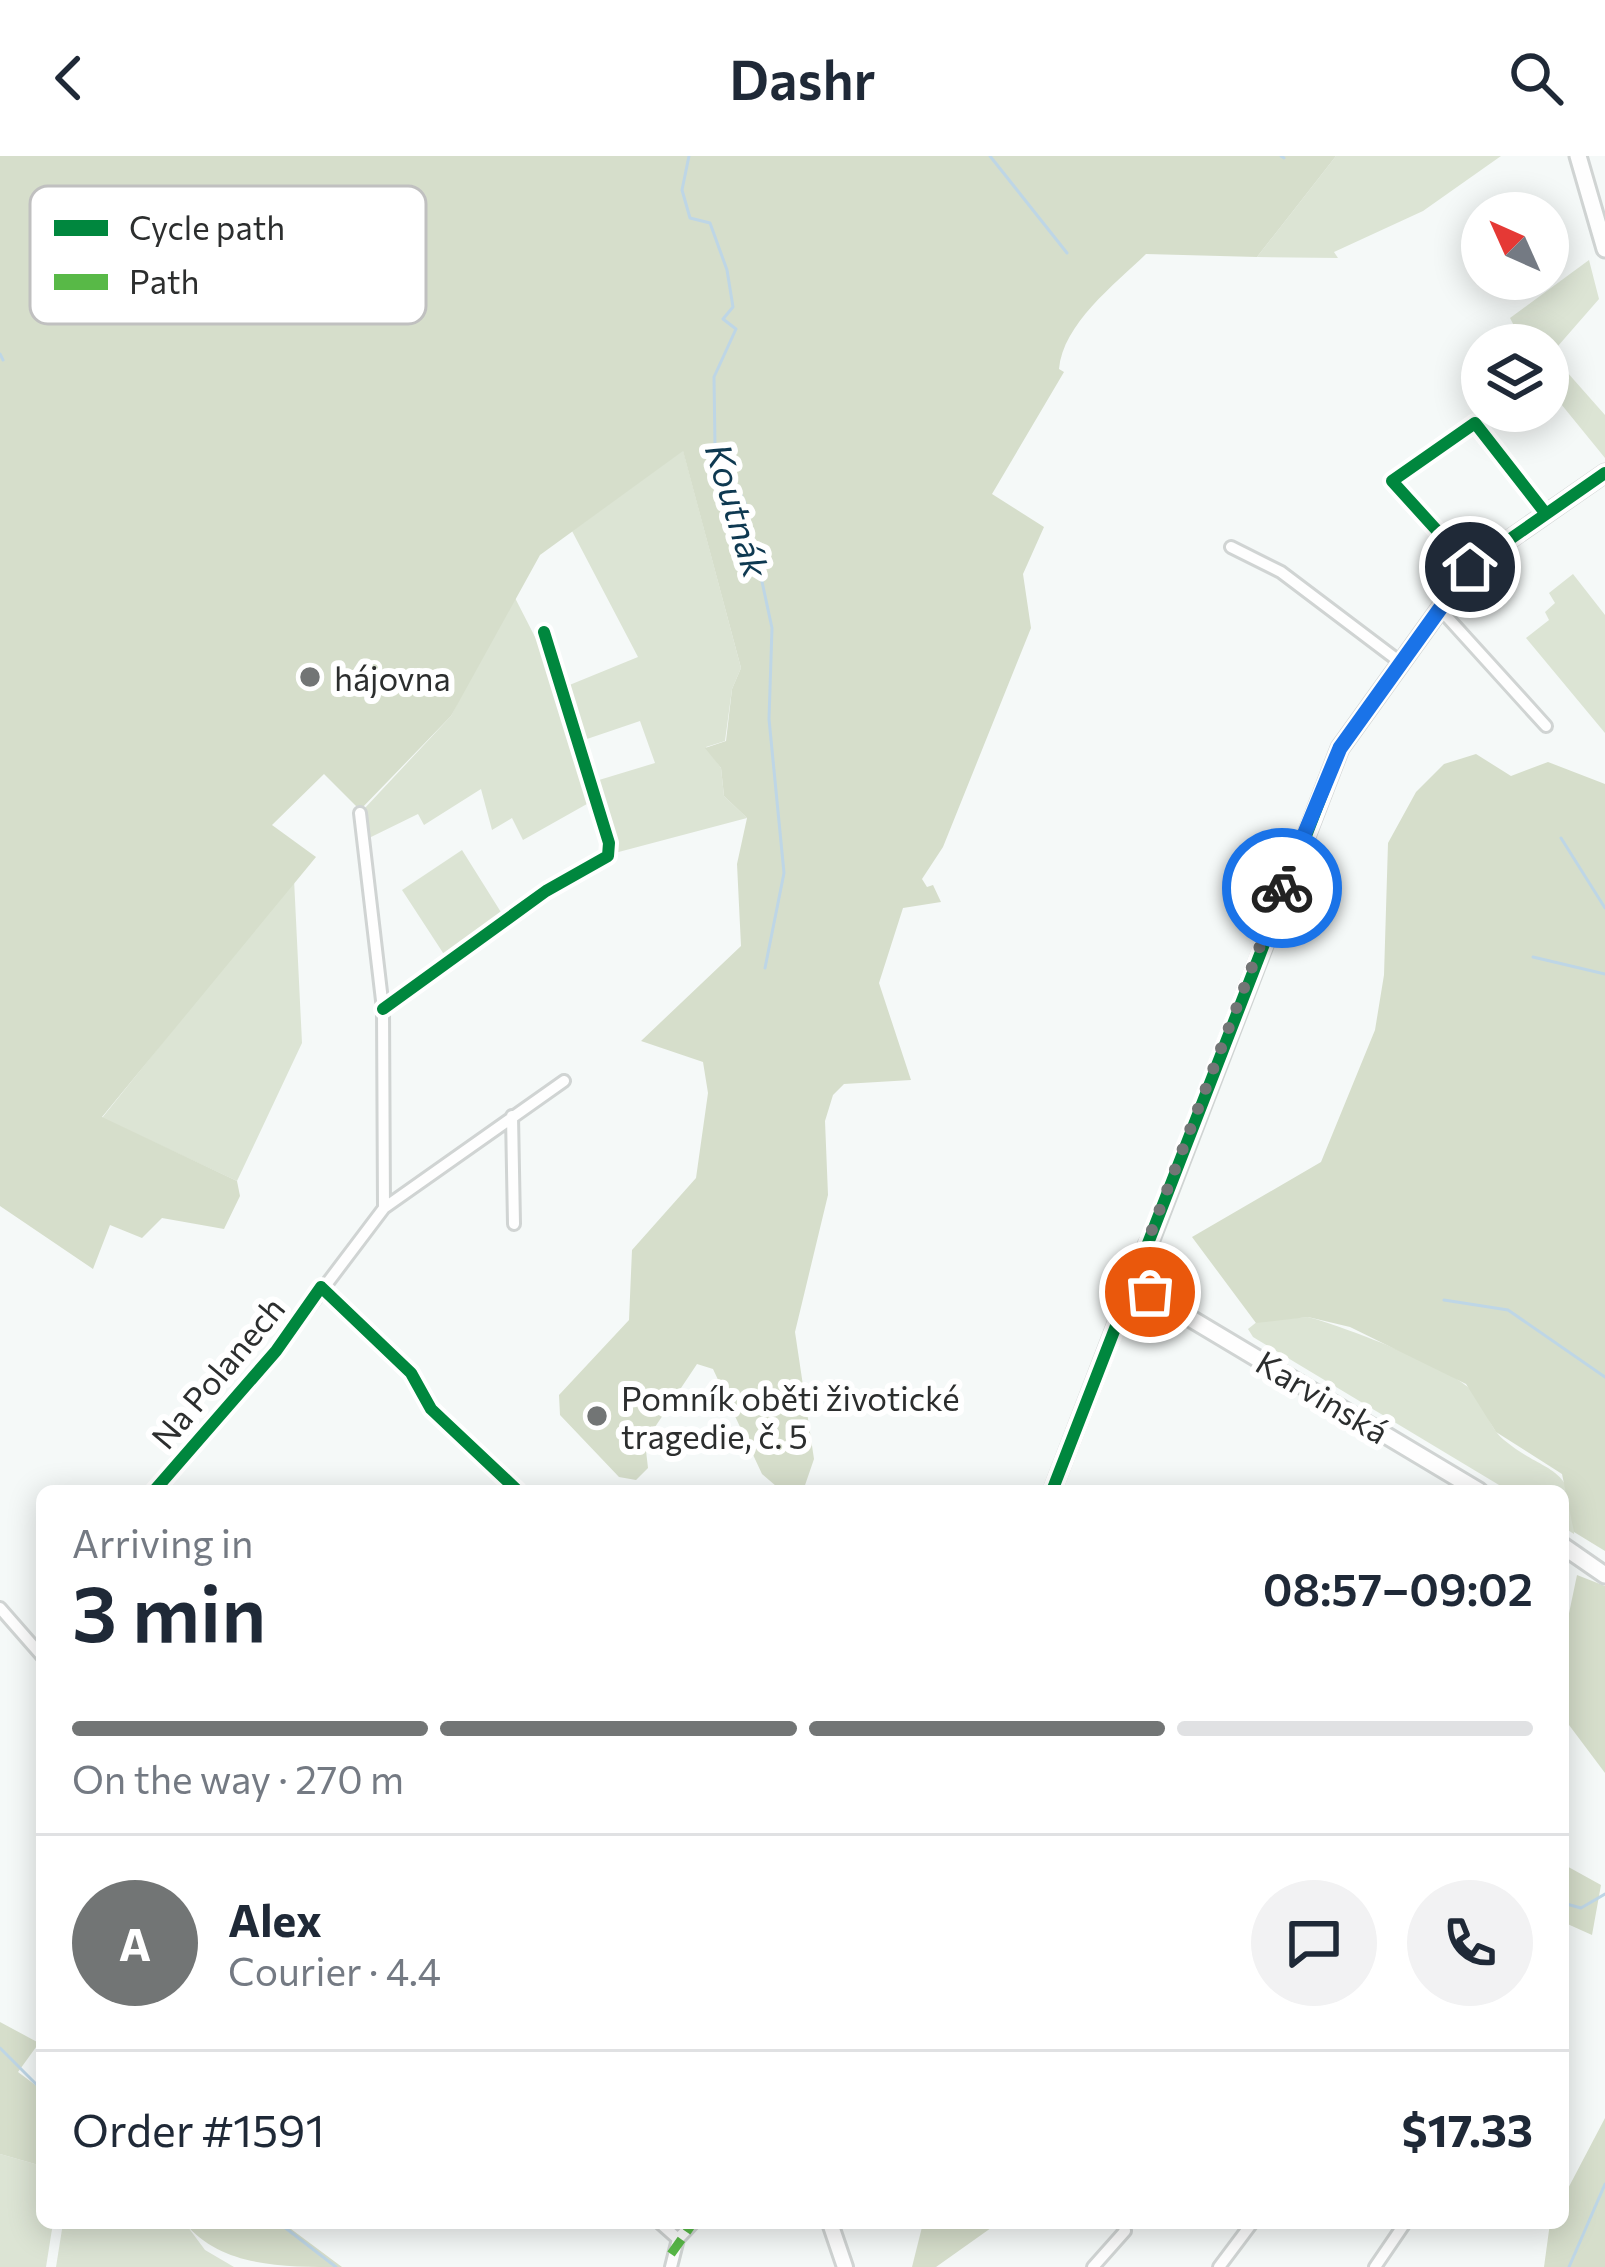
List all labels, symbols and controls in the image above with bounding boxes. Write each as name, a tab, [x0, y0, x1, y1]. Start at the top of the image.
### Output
icon: back	[36, 45, 102, 111]
text: Dashr	[729, 45, 876, 111]
icon: search	[1503, 45, 1569, 111]
legend	[30, 186, 426, 324]
north arrow	[1461, 192, 1569, 300]
map controls	[1461, 192, 1569, 432]
text: Cycle path	[129, 206, 285, 247]
text: Path	[129, 260, 199, 301]
button: layers	[1461, 324, 1569, 432]
water label: Koutnák	[698, 438, 781, 584]
pin	[1419, 516, 1521, 618]
icon: home	[1437, 534, 1503, 600]
place label: hájovna	[334, 657, 451, 698]
marker: hájovna	[297, 664, 323, 690]
courier	[1222, 828, 1342, 948]
icon: bike	[1249, 855, 1315, 921]
pin	[1099, 1241, 1201, 1343]
icon: bag	[1117, 1259, 1183, 1325]
street label: Na Polanech	[142, 1288, 292, 1456]
street label: Karvinská	[1249, 1341, 1397, 1451]
place label: Pomník oběti životické tragedie, č. 5	[621, 1377, 960, 1456]
marker: Pomník oběti životické tragedie, č. 5	[584, 1403, 610, 1429]
text: Arriving in	[72, 1518, 253, 1566]
text: 08:57–09:02	[1263, 1560, 1533, 1615]
text: 3 min	[72, 1563, 266, 1658]
text: On the way · 270 m	[72, 1754, 404, 1802]
button: chat	[1251, 1880, 1377, 2006]
button: phone	[1407, 1880, 1533, 2006]
text: Alex	[228, 1891, 322, 1946]
text: A	[119, 1915, 151, 1970]
text: Courier · 4.4	[228, 1946, 441, 1994]
text: Order #1591	[72, 2101, 325, 2156]
text: $17.33	[1402, 2101, 1533, 2156]

